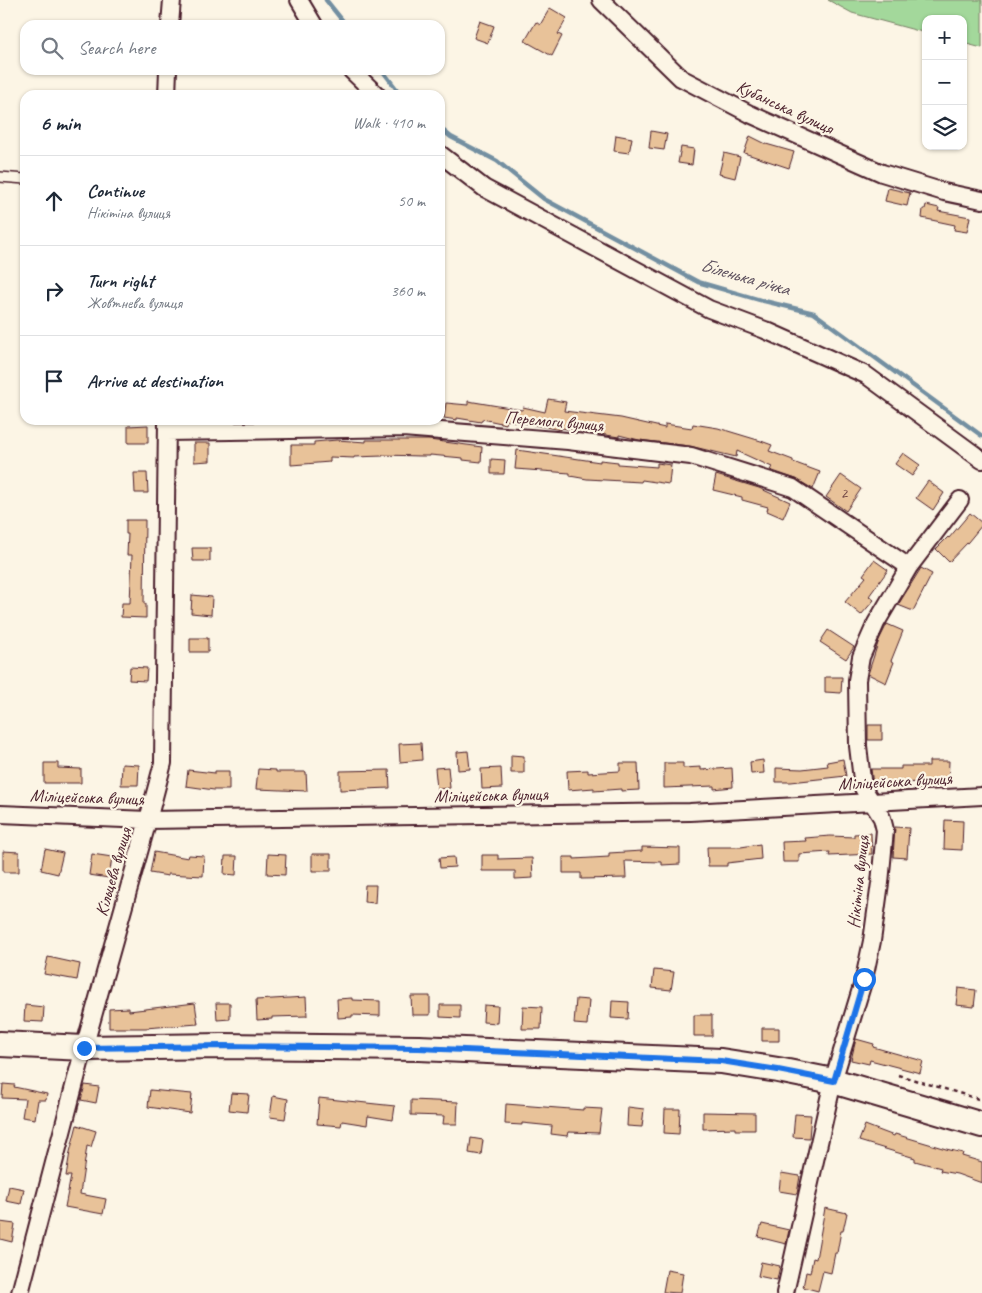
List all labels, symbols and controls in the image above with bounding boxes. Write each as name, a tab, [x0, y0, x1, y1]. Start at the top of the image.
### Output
map controls	[922, 15, 967, 150]
button: +	[922, 15, 967, 60]
search box	[20, 20, 445, 75]
icon: search	[38, 34, 66, 62]
text: Search here	[78, 36, 155, 60]
button: −	[922, 60, 967, 105]
street label: Кубанська вулиця	[733, 75, 839, 140]
button: layers	[922, 105, 967, 150]
text: 6 min	[40, 110, 81, 136]
text: Walk · 410 m	[353, 113, 425, 133]
text: Continue	[87, 179, 144, 203]
icon: ahead	[40, 187, 68, 215]
text: 50 m	[398, 191, 425, 211]
text: Нікітіна вулиця	[87, 203, 170, 223]
water label: Біленька річка	[698, 253, 794, 302]
text: Turn right	[87, 269, 154, 293]
icon: right	[40, 277, 68, 305]
text: 360 m	[391, 281, 425, 301]
text: Жовтнева вулиця	[87, 293, 182, 313]
icon: arrive	[40, 367, 68, 395]
text: Arrive at destination	[87, 369, 223, 393]
street label: Перемоги вулиця	[504, 406, 606, 436]
house number: 2	[841, 484, 849, 503]
street label: Міліцейська вулиця	[837, 767, 954, 795]
street label: Міліцейська вулиця	[434, 783, 550, 807]
street label: Міліцейська вулиця	[30, 784, 146, 810]
street label: Кільцева вулиця	[90, 824, 136, 919]
street label: Нікітіна вулиця	[842, 833, 874, 930]
route start	[853, 968, 876, 991]
route end	[73, 1037, 96, 1060]

